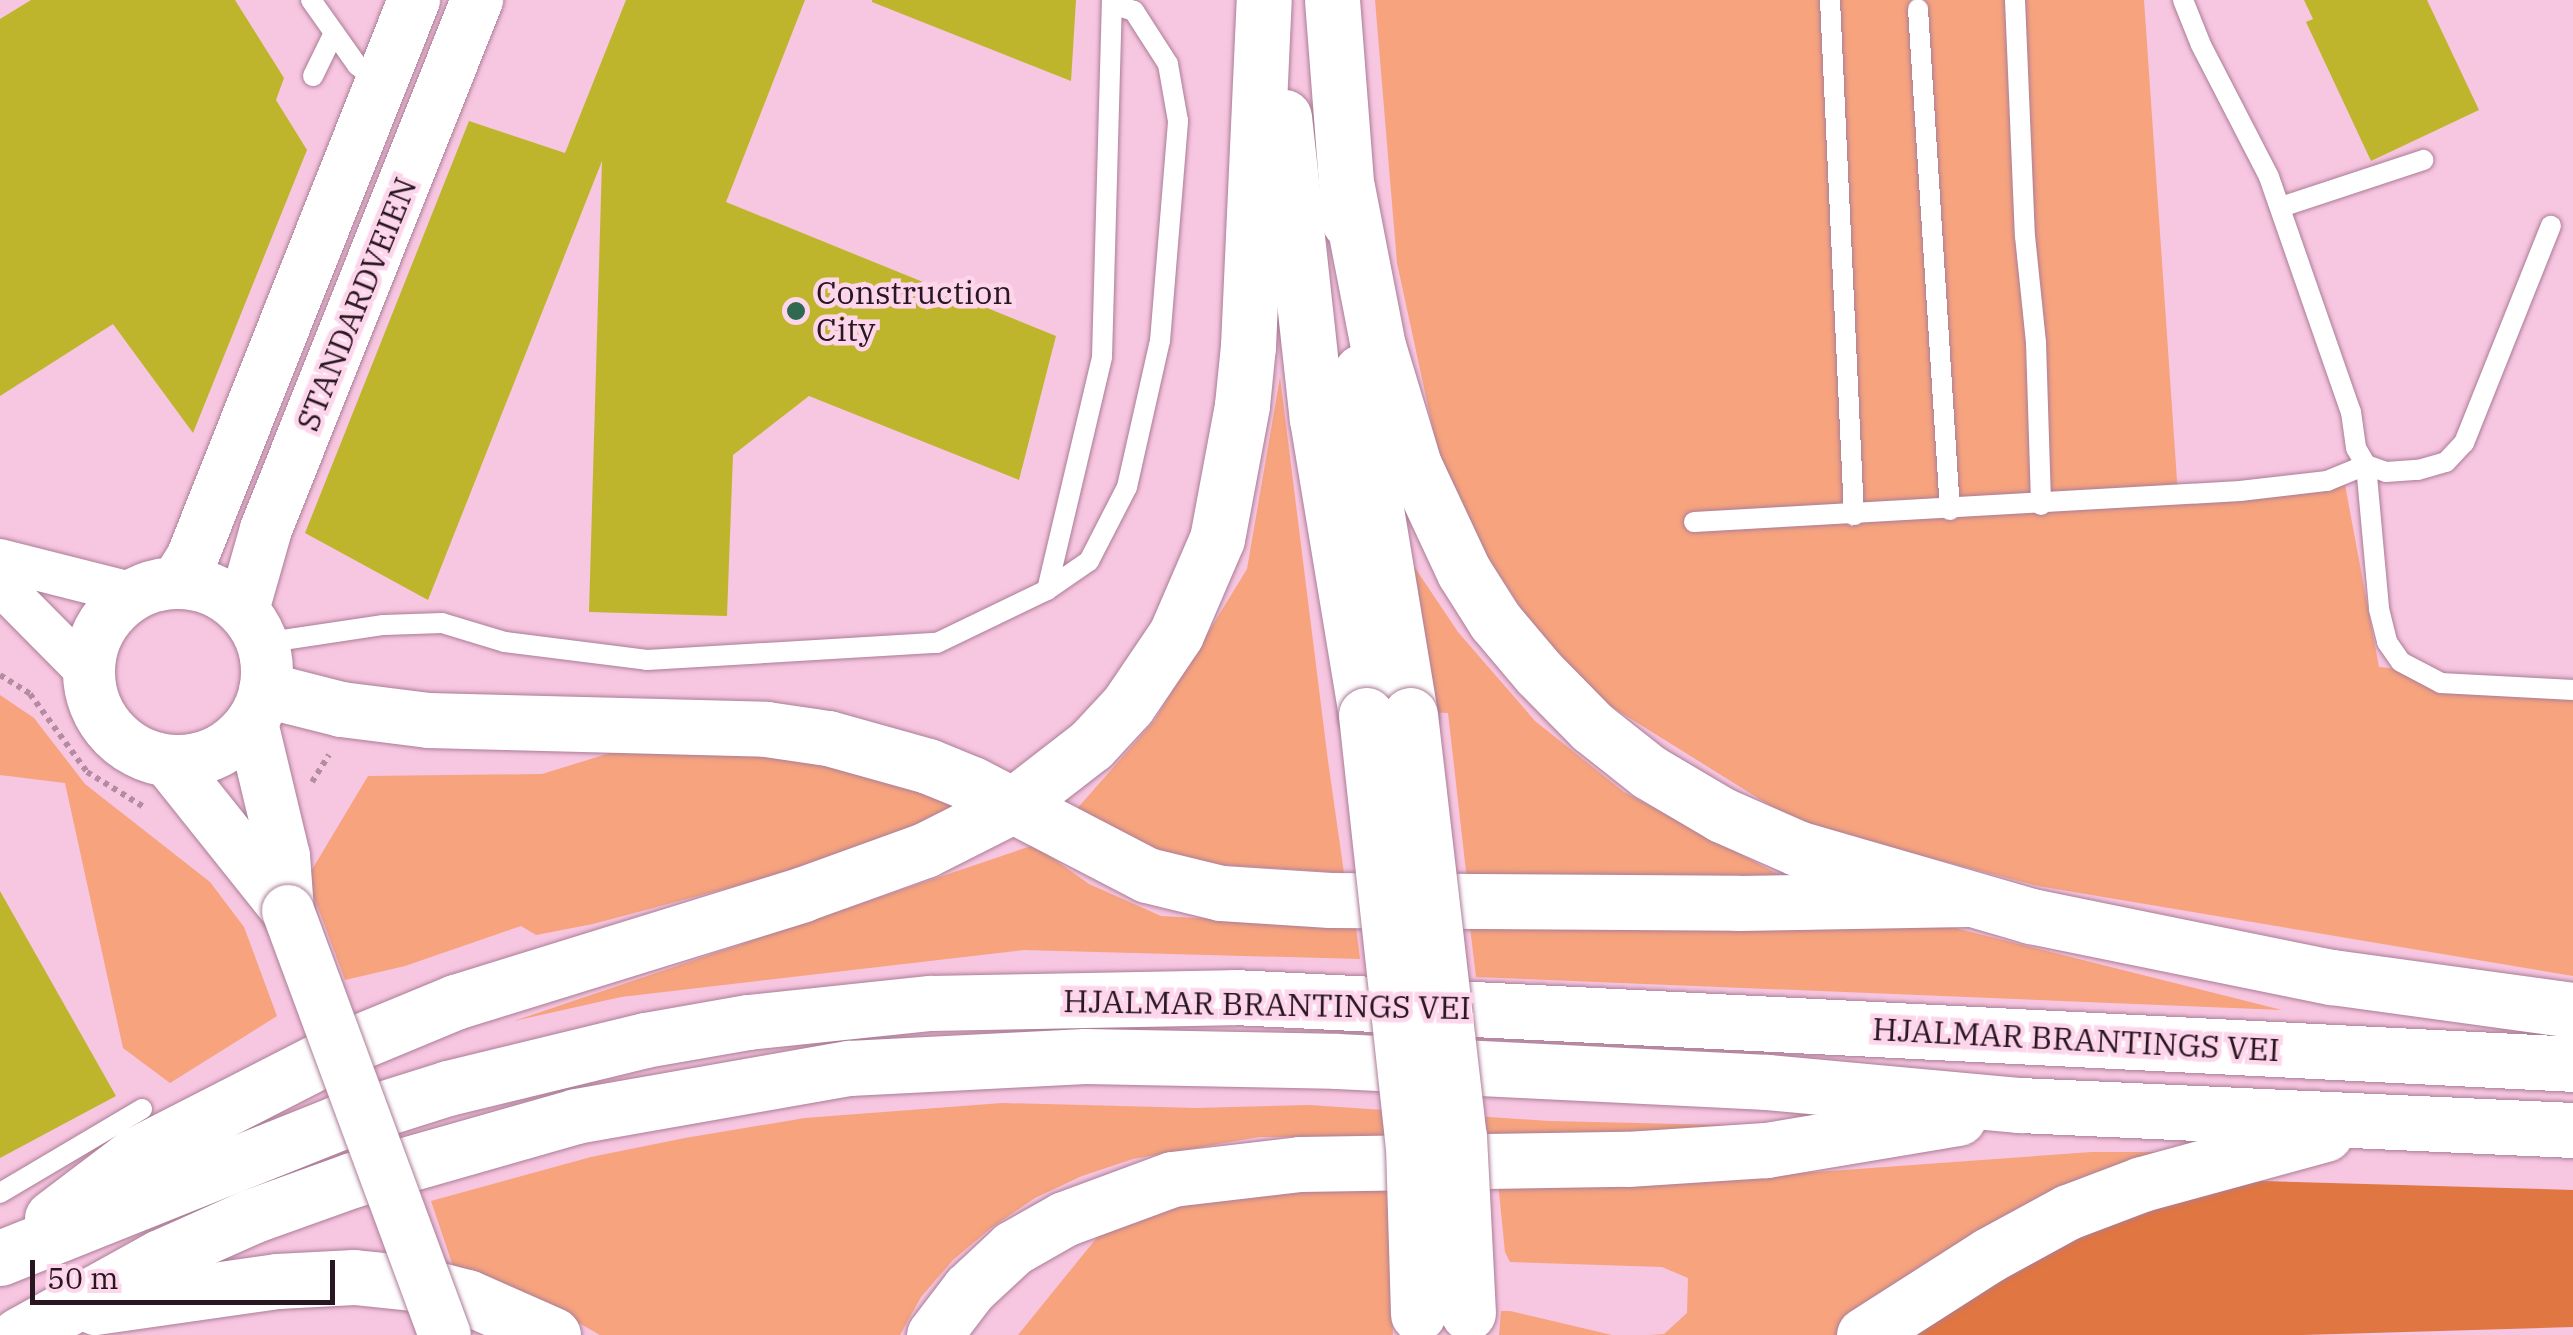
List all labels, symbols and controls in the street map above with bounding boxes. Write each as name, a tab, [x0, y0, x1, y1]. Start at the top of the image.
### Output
street label: STANDARDVEIEN	[288, 172, 424, 436]
place label: Construction City	[816, 274, 1013, 349]
marker: Construction City	[785, 300, 807, 322]
street label: HJALMAR BRANTINGS VEI	[1063, 981, 1471, 1027]
street label: HJALMAR BRANTINGS VEI	[1871, 1009, 2281, 1069]
scale bar	[35, 1240, 340, 1302]
text: 50 m	[47, 1258, 119, 1297]

